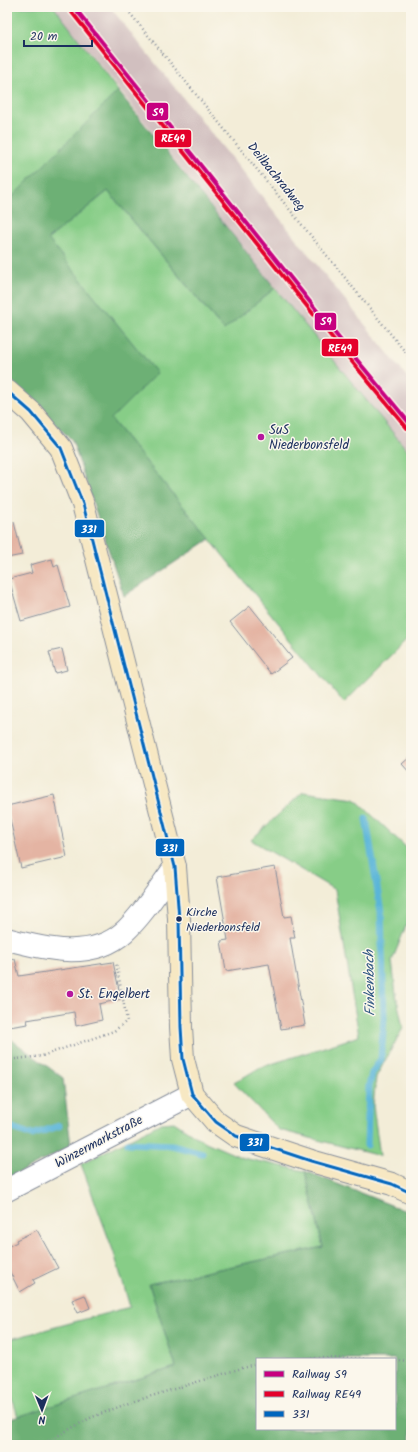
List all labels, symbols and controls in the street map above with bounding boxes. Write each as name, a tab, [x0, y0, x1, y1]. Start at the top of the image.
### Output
scale bar	[24, 22, 92, 48]
text: 20 m	[30, 27, 58, 46]
line badge: S9	[146, 102, 169, 121]
text: S9	[152, 104, 164, 122]
line badge: RE49	[154, 129, 192, 148]
text: RE49	[161, 130, 186, 148]
street label: Deilbachradweg	[241, 138, 311, 216]
line badge: S9	[314, 312, 337, 331]
text: S9	[320, 313, 332, 331]
line badge: RE49	[321, 338, 359, 357]
text: RE49	[328, 340, 353, 358]
place label: SuS Niederbonsfeld	[269, 420, 349, 456]
marker: SuS Niederbonsfeld	[256, 432, 266, 442]
line badge: 331	[74, 519, 105, 538]
text: 331	[80, 521, 97, 539]
line badge: 331	[155, 838, 185, 857]
text: 331	[161, 840, 178, 858]
place label: Kirche Niederbonsfeld	[186, 903, 261, 937]
marker: Kirche Niederbonsfeld	[174, 914, 184, 924]
water label: Finkenbach	[358, 948, 382, 1016]
place label: St. Engelbert	[78, 984, 151, 1005]
marker: St. Engelbert	[65, 989, 75, 999]
street label: Winzermarkstraße	[51, 1110, 147, 1174]
line badge: 331	[239, 1133, 270, 1152]
text: 331	[246, 1134, 263, 1152]
legend	[256, 1358, 396, 1430]
text: Railway S9	[292, 1365, 347, 1384]
text: Railway RE49	[292, 1385, 361, 1404]
north arrow	[22, 1390, 62, 1430]
text: 331	[292, 1405, 310, 1424]
text: N	[38, 1410, 46, 1428]

